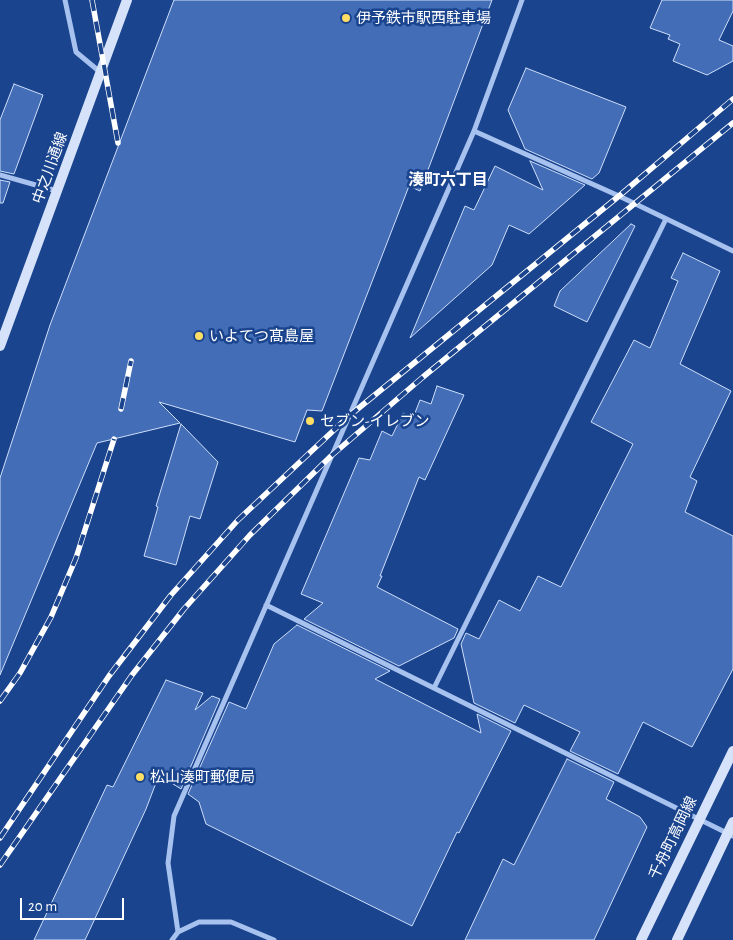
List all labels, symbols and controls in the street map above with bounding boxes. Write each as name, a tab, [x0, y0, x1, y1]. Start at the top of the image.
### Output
place label: 伊予鉄市駅西駐車場	[356, 9, 491, 27]
marker: 伊予鉄市駅西駐車場	[340, 12, 352, 24]
street label: 中之川通線	[29, 130, 71, 206]
district label: 湊町六丁目	[408, 170, 488, 190]
place label: いよてつ髙島屋	[209, 327, 314, 345]
marker: いよてつ髙島屋	[193, 330, 205, 342]
place label: セブン-イレブン	[320, 412, 430, 430]
marker: セブン-イレブン	[304, 415, 316, 427]
place label: 松山湊町郵便局	[150, 768, 255, 786]
marker: 松山湊町郵便局	[134, 771, 146, 783]
street label: 千舟町高岡線	[645, 794, 701, 882]
scale bar	[22, 888, 126, 920]
text: 20 m	[28, 899, 57, 914]

